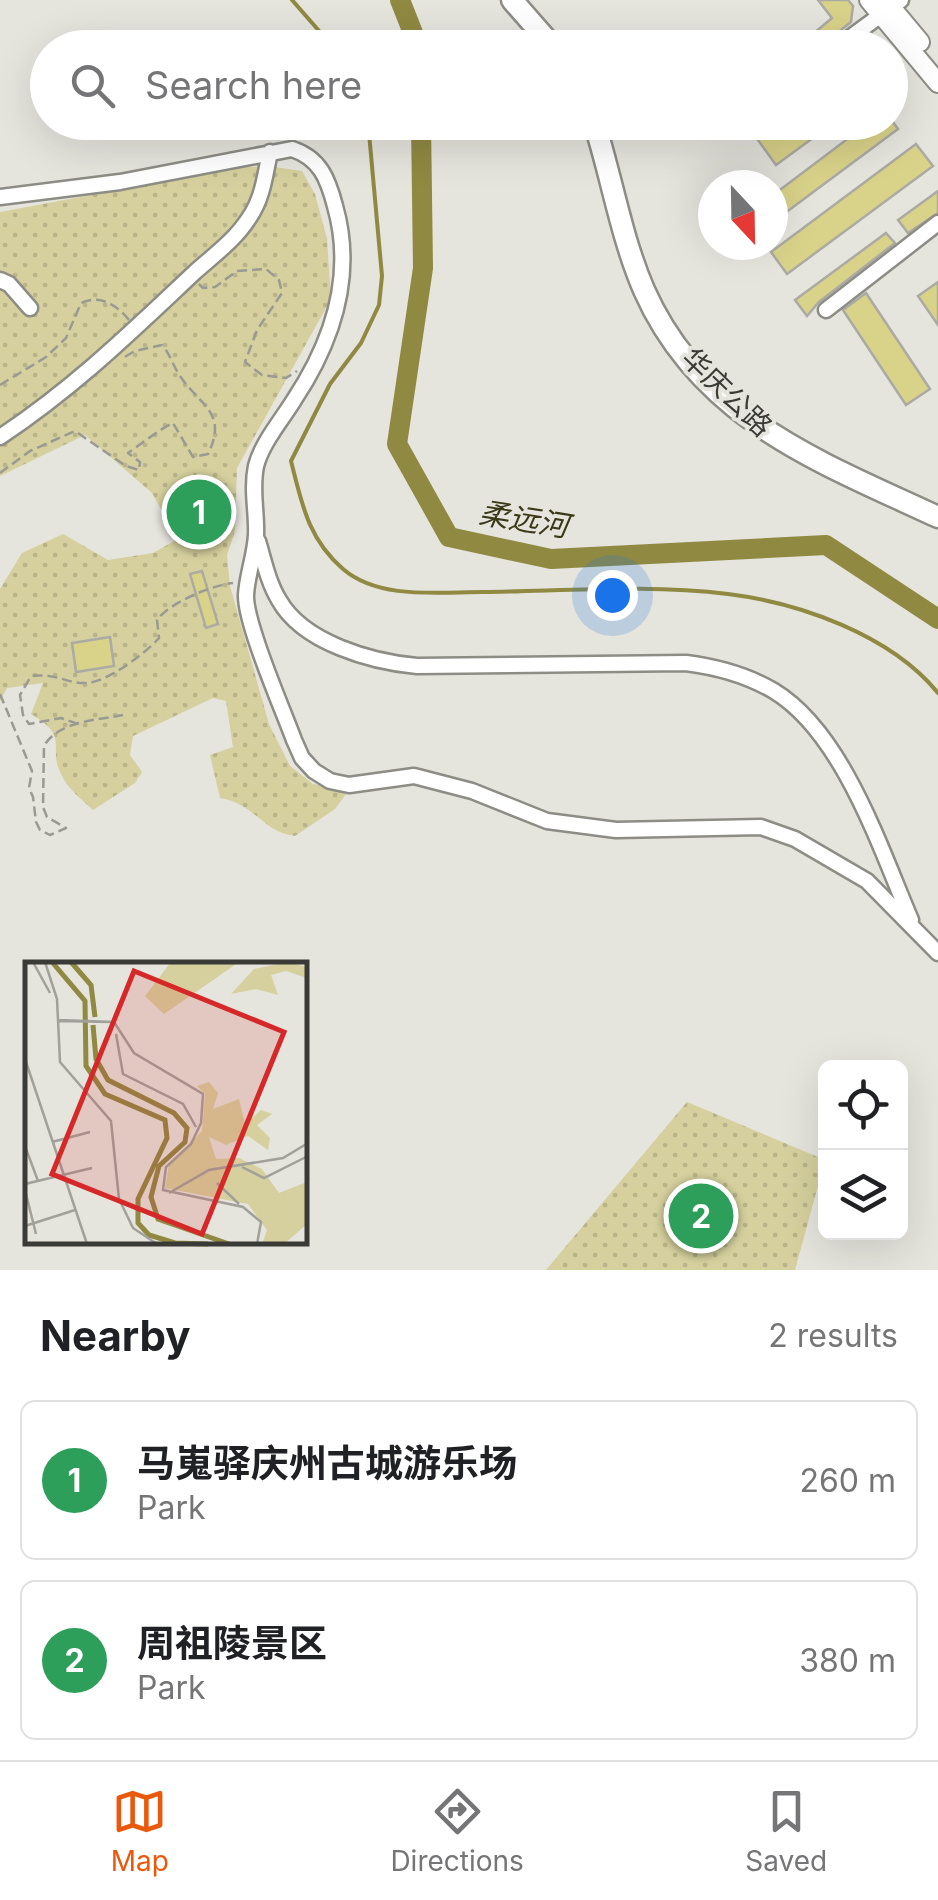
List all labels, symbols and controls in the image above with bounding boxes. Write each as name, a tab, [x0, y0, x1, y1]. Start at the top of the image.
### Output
search box	[30, 30, 908, 140]
icon: search	[65, 58, 120, 113]
text: Search here	[145, 62, 362, 108]
north arrow	[698, 170, 788, 260]
street label: 华庆公路	[675, 341, 779, 443]
pin: 1	[166, 474, 232, 550]
water label: 柔远河	[477, 494, 576, 545]
your location	[587, 570, 638, 621]
inset map	[25, 962, 308, 1245]
map controls	[818, 1060, 908, 1240]
button: locate	[818, 1060, 908, 1150]
button: layers	[818, 1150, 908, 1240]
pin: 2	[668, 1178, 734, 1254]
text: Nearby	[40, 1310, 191, 1361]
text: 2 results	[768, 1316, 898, 1355]
text: 马嵬驿庆州古城游乐场	[137, 1440, 517, 1486]
text: 1	[68, 1461, 81, 1500]
text: 260 m	[799, 1461, 896, 1500]
text: Park	[137, 1488, 206, 1527]
text: 周祖陵景区	[137, 1620, 327, 1666]
text: 2	[64, 1641, 85, 1680]
text: 380 m	[799, 1641, 896, 1680]
text: Park	[137, 1668, 206, 1707]
tab: Map	[111, 1784, 169, 1878]
tab: Directions	[390, 1784, 524, 1878]
tab: Saved	[745, 1784, 827, 1878]

